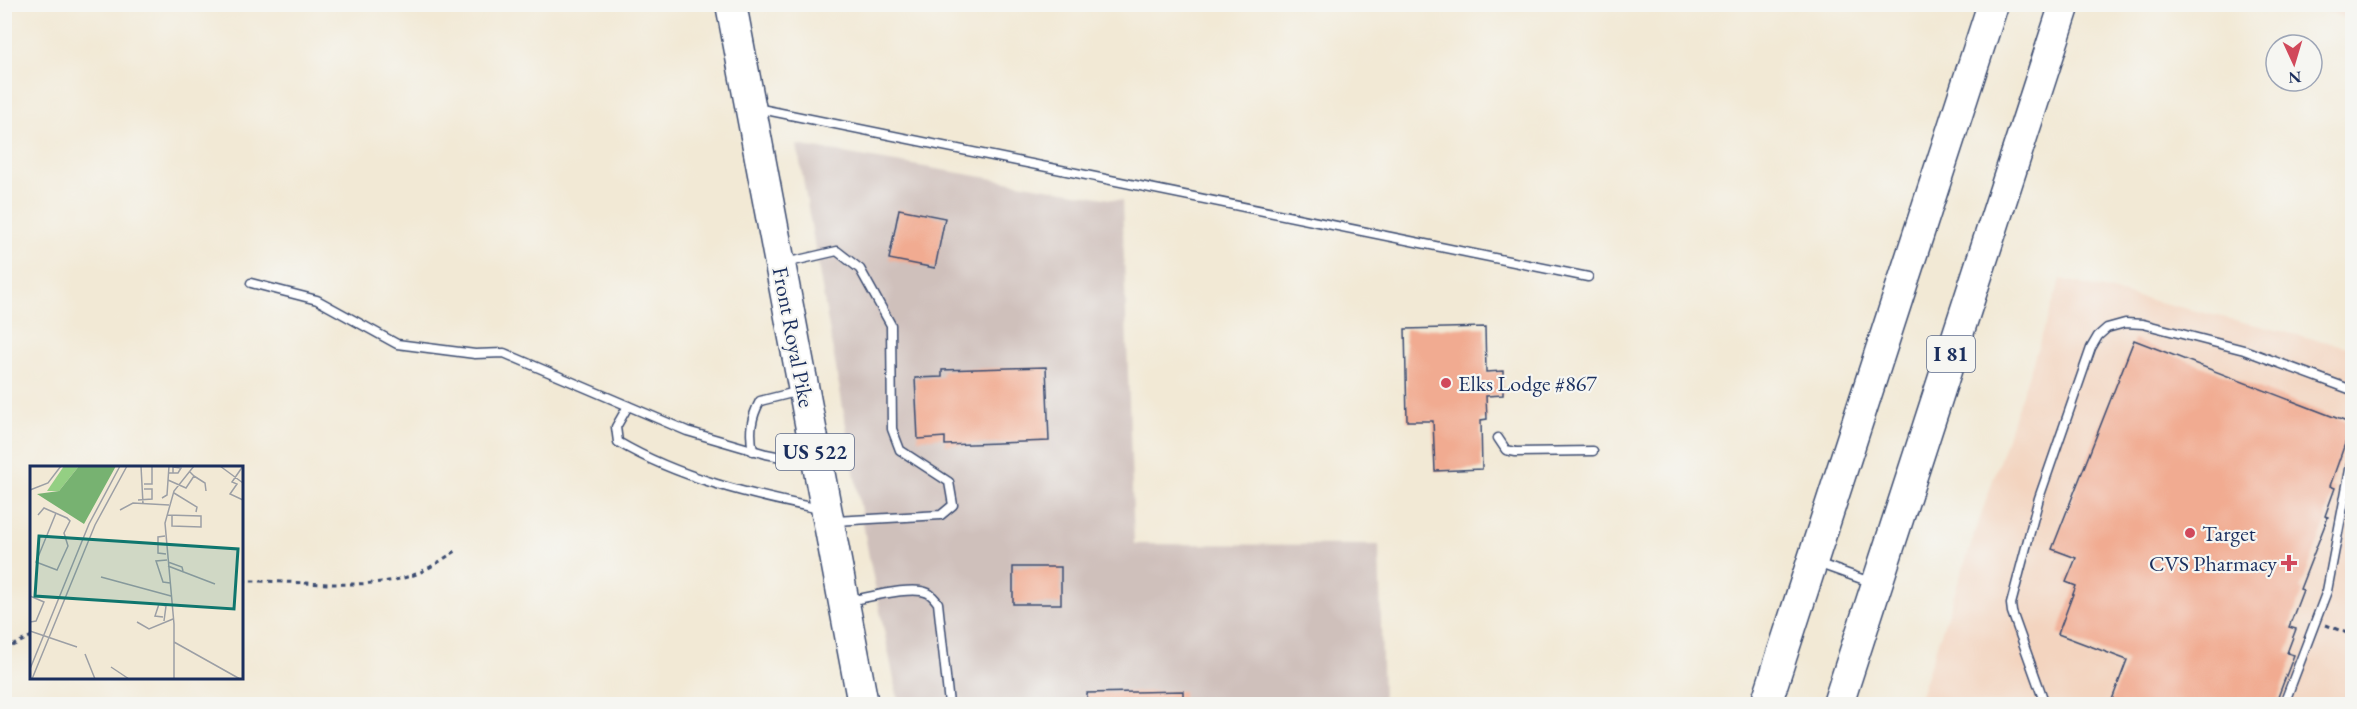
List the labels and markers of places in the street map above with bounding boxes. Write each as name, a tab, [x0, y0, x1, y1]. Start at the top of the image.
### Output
place label: Elks Lodge #867	[1458, 369, 1597, 398]
marker: Elks Lodge #867	[1439, 376, 1453, 390]
place label: Target	[2202, 519, 2256, 548]
marker: Target	[2183, 526, 2197, 540]
place label: CVS Pharmacy	[2149, 549, 2277, 578]
marker: CVS Pharmacy	[2282, 556, 2296, 570]

